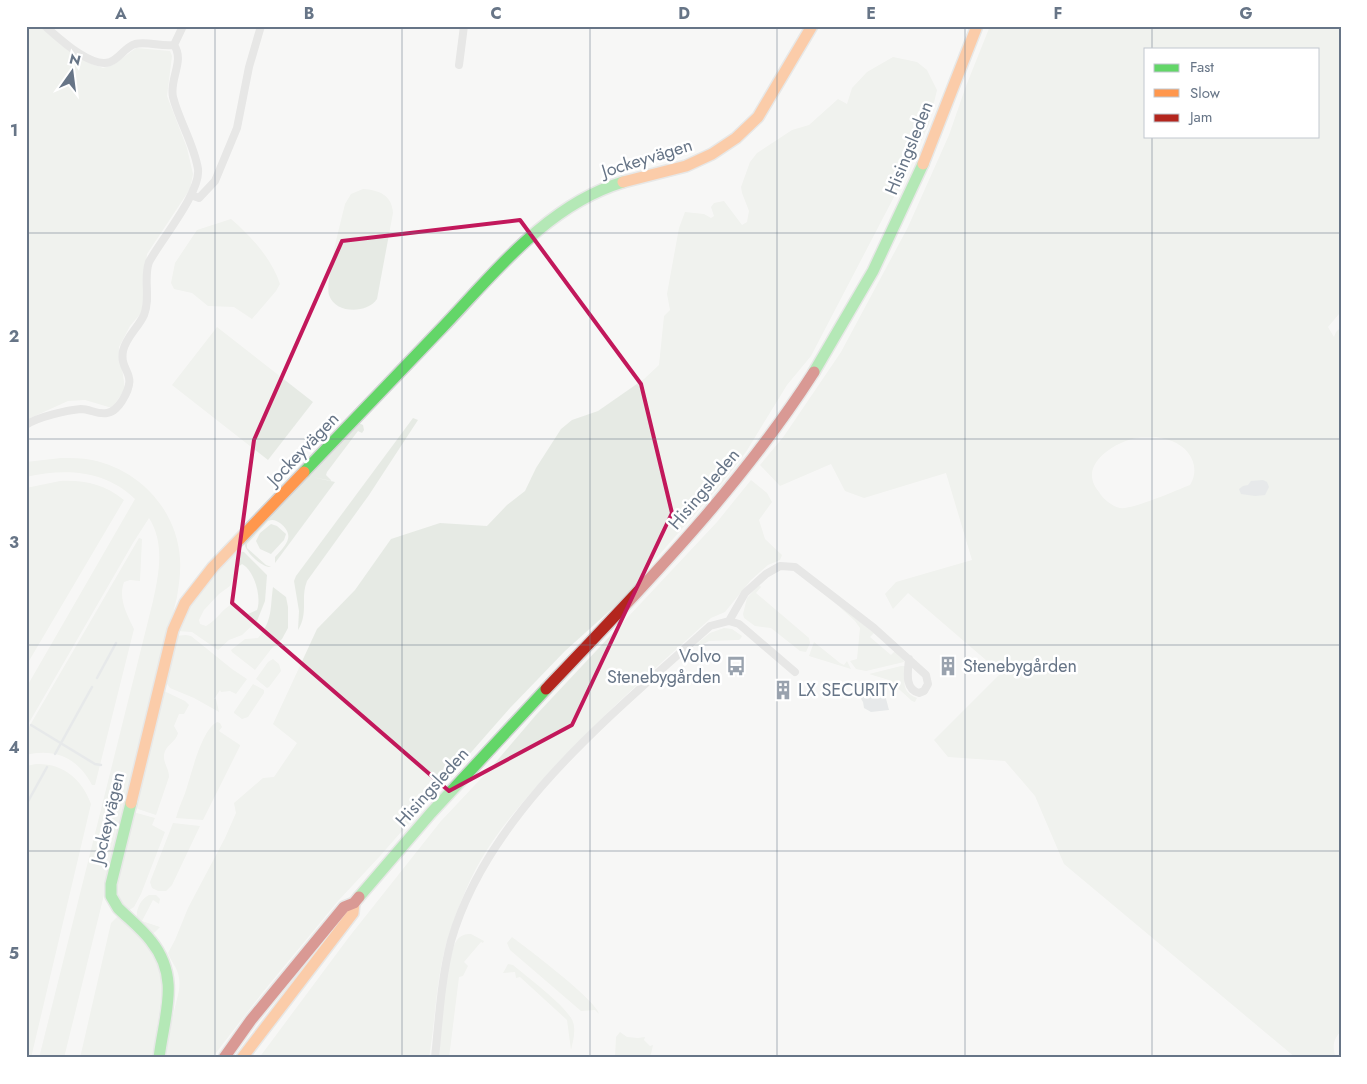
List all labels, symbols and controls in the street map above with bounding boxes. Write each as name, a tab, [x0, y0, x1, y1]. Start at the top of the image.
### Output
text: A	[114, 2, 127, 25]
text: B	[304, 2, 314, 25]
text: C	[490, 2, 502, 25]
text: D	[678, 2, 690, 25]
text: E	[866, 2, 876, 25]
text: F	[1054, 2, 1062, 25]
text: G	[1239, 2, 1253, 25]
north arrow	[48, 48, 98, 98]
text: N	[67, 48, 83, 70]
legend	[1144, 48, 1320, 138]
text: Fast	[1190, 56, 1214, 78]
text: Slow	[1190, 82, 1221, 104]
street label: Hisingsleden	[878, 97, 940, 199]
text: Jam	[1188, 106, 1213, 128]
text: 1	[10, 119, 18, 142]
street label: Jockeyvägen	[597, 132, 696, 185]
text: 2	[9, 325, 19, 348]
street label: Jockeyvägen	[260, 406, 345, 493]
street label: Hisingsleden	[662, 443, 746, 535]
text: 3	[9, 531, 19, 554]
place label: Volvo Stenebygården	[607, 643, 721, 690]
place label: Stenebygården	[963, 653, 1077, 679]
bus stop icon: Volvo Stenebygården	[725, 655, 747, 677]
building icon: Stenebygården	[937, 655, 959, 677]
place label: LX SECURITY	[798, 677, 899, 703]
building icon: LX SECURITY	[772, 679, 794, 701]
text: 4	[8, 736, 20, 759]
street label: Hisingsleden	[389, 742, 475, 832]
street label: Jockeyvägen	[84, 770, 131, 868]
text: 5	[9, 942, 19, 965]

